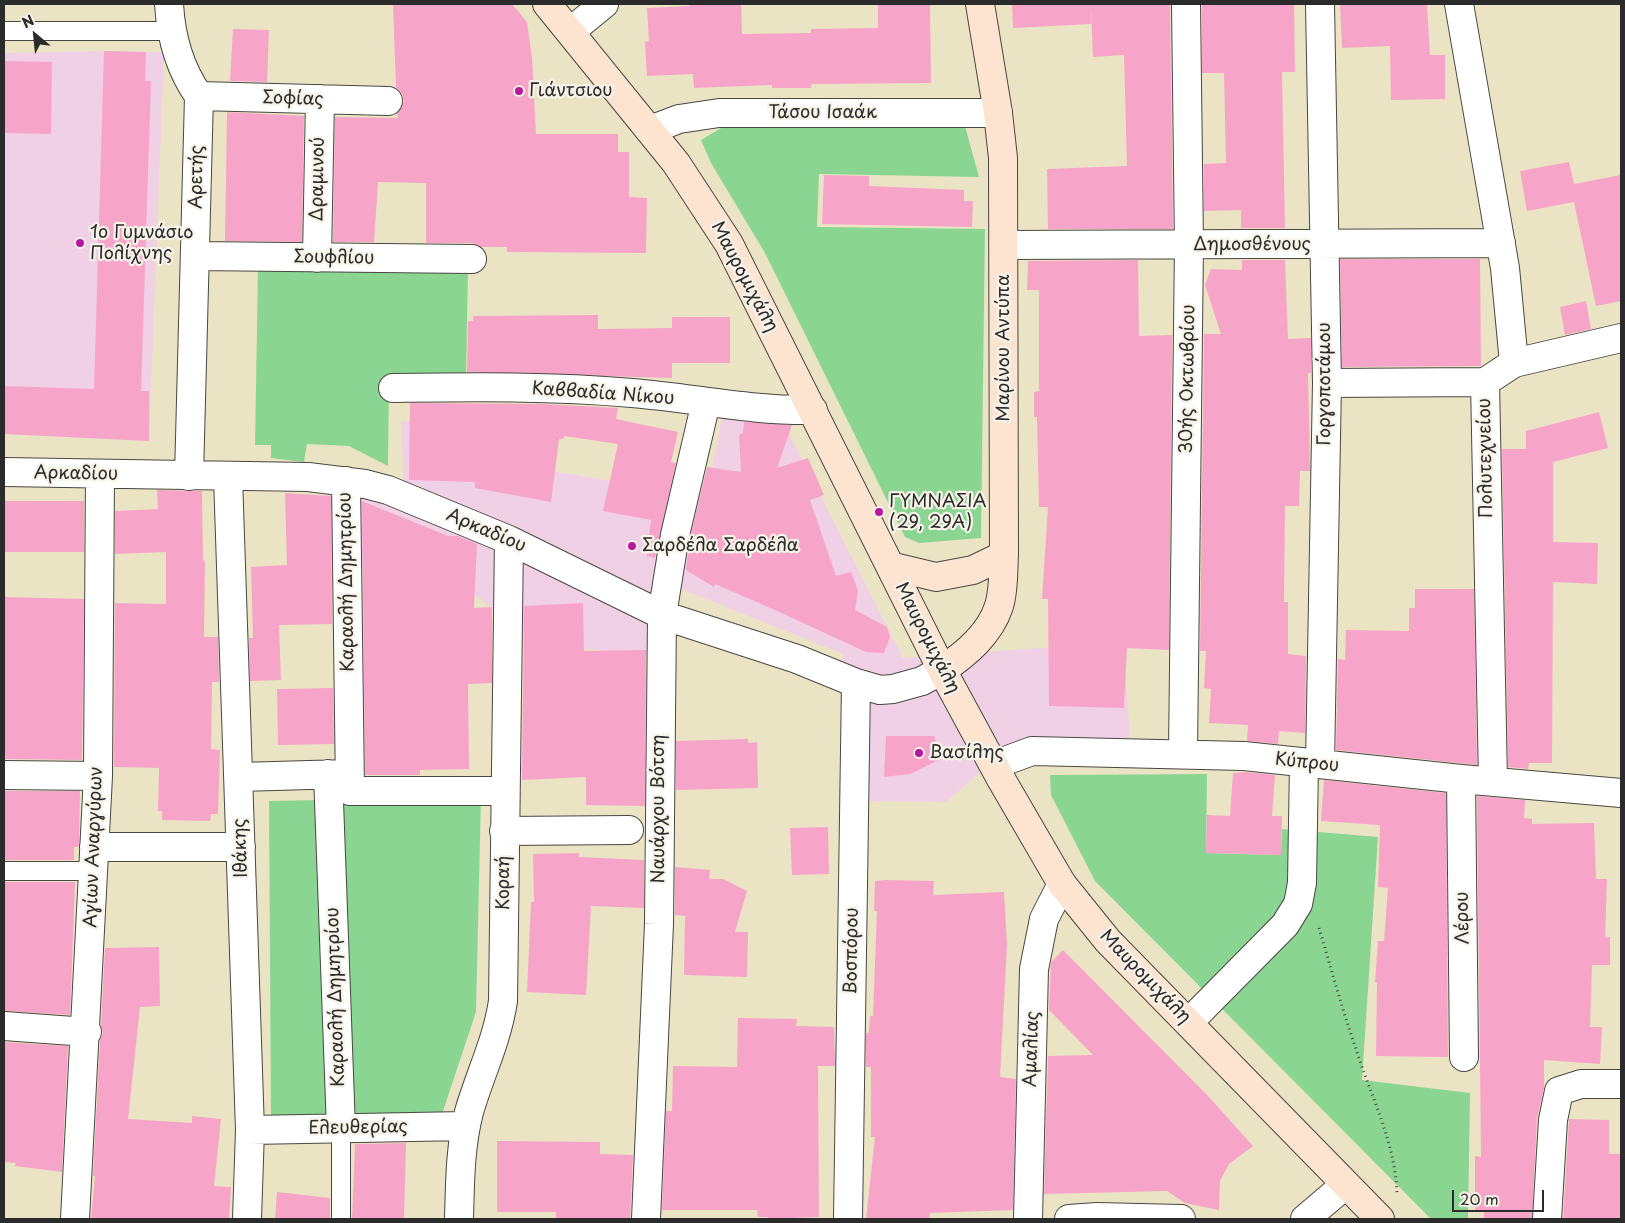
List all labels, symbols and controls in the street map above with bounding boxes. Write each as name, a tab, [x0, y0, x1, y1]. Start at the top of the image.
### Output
text: N	[18, 9, 38, 33]
north arrow	[10, 10, 60, 60]
place label: Γιάντσιου	[529, 80, 613, 102]
marker: Γιάντσιου	[513, 85, 525, 97]
street label: Σοφίας	[262, 87, 324, 111]
street label: Τάσου Ισαάκ	[769, 102, 877, 124]
street label: Δραμινού	[306, 137, 330, 221]
street label: Αρετής	[186, 145, 208, 209]
street label: Μαυρομιχάλη	[706, 218, 782, 336]
place label: 1ο Γυμνάσιο Πολίχνης	[90, 222, 193, 264]
street label: Δημοσθένους	[1193, 234, 1311, 256]
marker: 1ο Γυμνάσιο Πολίχνης	[74, 237, 86, 249]
street label: Σουφλίου	[293, 246, 375, 270]
street label: Μαρίνου Αντύπα	[993, 274, 1015, 422]
street label: 30ής Οκτωβρίου	[1176, 304, 1200, 454]
street label: Γοργοποτάμου	[1314, 322, 1336, 446]
street label: Καββαδία Νίκου	[531, 378, 675, 410]
street label: Πολυτεχνείου	[1474, 398, 1498, 518]
street label: Αρκαδίου	[34, 462, 118, 486]
place label: ΓΥΜΝΑΣΙΑ (29, 29Α)	[889, 491, 987, 534]
street label: Καραολή Δημητρίου	[335, 492, 359, 672]
street label: Αρκαδίου	[443, 505, 529, 557]
marker: ΓΥΜΝΑΣΙΑ (29, 29Α)	[873, 506, 885, 518]
place label: Σαρδέλα Σαρδέλα	[642, 535, 799, 557]
marker: Σαρδέλα Σαρδέλα	[626, 540, 638, 552]
street label: Μαυρομιχάλη	[890, 579, 964, 697]
street label: Ναυάρχου Βότση	[648, 734, 670, 884]
place label: Βασίλης	[929, 742, 1004, 764]
marker: Βασίλης	[913, 747, 925, 759]
street label: Κύπρου	[1274, 749, 1340, 777]
street label: Αγίων Αναργύρων	[80, 766, 108, 928]
street label: Ιθάκης	[229, 818, 253, 878]
street label: Κοραή	[493, 856, 515, 910]
street label: Λέρου	[1452, 891, 1474, 945]
street label: Καραολή Δημητρίου	[322, 907, 350, 1087]
street label: Βοσπόρου	[840, 907, 864, 995]
street label: Μαυρομιχάλη	[1095, 926, 1195, 1028]
street label: Αμαλίας	[1020, 1011, 1044, 1087]
street label: Ελευθερίας	[308, 1116, 408, 1140]
scale bar	[1455, 1180, 1548, 1212]
text: 20 m	[1460, 1187, 1499, 1210]

